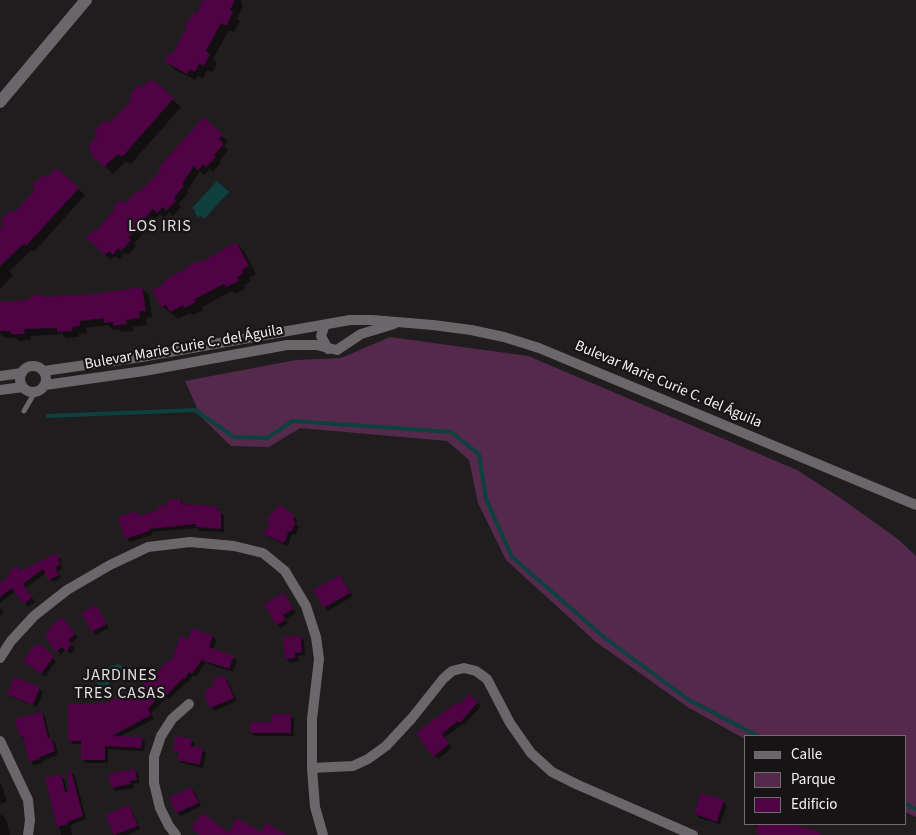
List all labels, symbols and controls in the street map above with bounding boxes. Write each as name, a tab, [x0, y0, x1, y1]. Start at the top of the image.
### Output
district label: LOS IRIS	[127, 217, 193, 237]
street label: Bulevar Marie Curie C. del Águila	[83, 322, 285, 374]
street label: Bulevar Marie Curie C. del Águila	[572, 337, 764, 433]
district label: JARDINES TRES CASAS	[73, 666, 167, 704]
legend	[744, 735, 906, 825]
text: Calle	[791, 744, 822, 765]
text: Parque	[791, 769, 835, 790]
text: Edificio	[791, 794, 838, 815]

